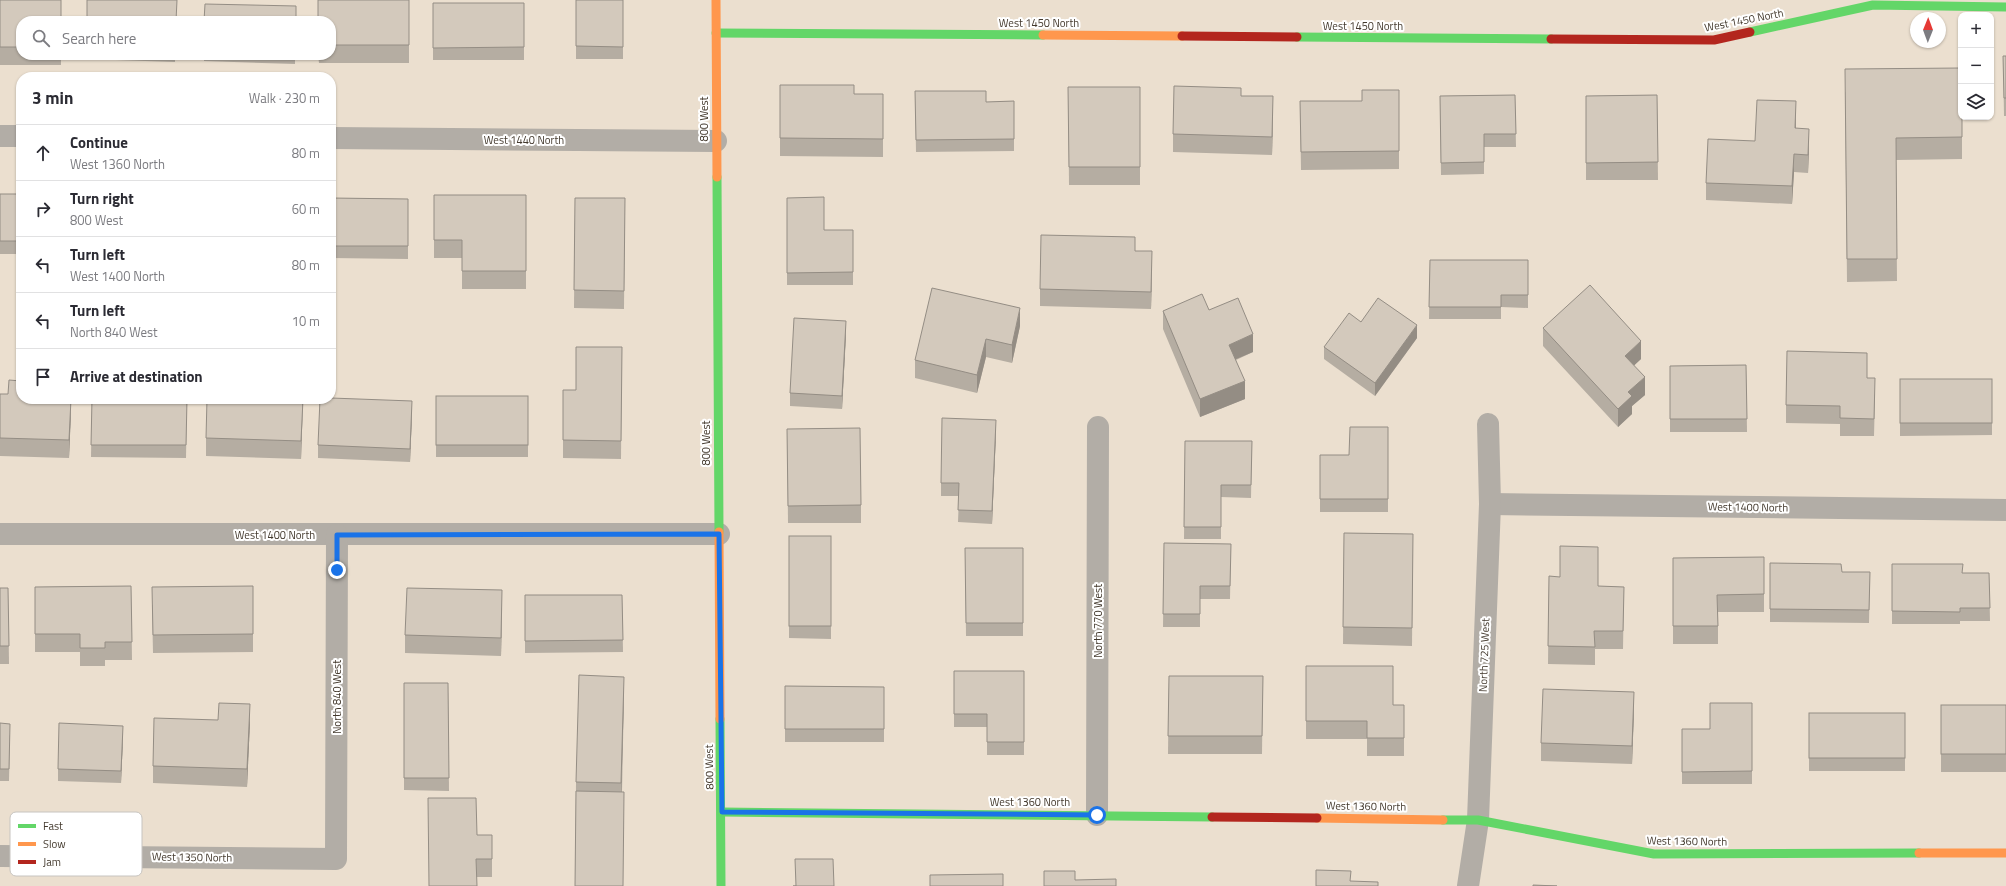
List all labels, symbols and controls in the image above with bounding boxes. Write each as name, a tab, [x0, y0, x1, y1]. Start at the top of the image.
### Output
street label: West 1450 North	[1703, 4, 1785, 36]
north arrow	[1910, 12, 1946, 48]
map controls	[1958, 12, 1994, 120]
button: +	[1958, 12, 1994, 48]
street label: West 1450 North	[999, 15, 1079, 31]
search box	[16, 16, 336, 60]
street label: West 1450 North	[1323, 18, 1403, 34]
icon: search	[30, 27, 52, 49]
text: Search here	[62, 27, 136, 50]
button: −	[1958, 48, 1994, 84]
button: layers	[1958, 84, 1994, 120]
text: 3 min	[32, 85, 73, 111]
text: Walk · 230 m	[249, 88, 320, 108]
street label: 800 West	[696, 96, 712, 141]
text: Continue	[70, 131, 128, 154]
street label: West 1440 North	[484, 132, 564, 148]
icon: ahead	[32, 142, 54, 164]
text: 80 m	[292, 143, 320, 163]
text: West 1360 North	[70, 154, 165, 174]
text: Turn right	[70, 187, 134, 210]
icon: right	[32, 198, 54, 220]
text: 60 m	[292, 199, 320, 219]
text: 800 West	[70, 210, 123, 230]
text: Turn left	[70, 243, 125, 266]
icon: left	[32, 254, 54, 276]
text: 80 m	[292, 255, 320, 275]
text: West 1400 North	[70, 266, 165, 286]
text: Turn left	[70, 299, 125, 322]
icon: left	[32, 310, 54, 332]
text: 10 m	[292, 311, 320, 331]
text: North 840 West	[70, 322, 158, 342]
text: Arrive at destination	[70, 365, 203, 388]
icon: arrive	[32, 366, 54, 388]
street label: 800 West	[698, 420, 714, 465]
street label: West 1400 North	[1708, 498, 1788, 516]
street label: West 1400 North	[235, 527, 315, 543]
route end	[328, 561, 346, 579]
street label: North 770 West	[1090, 584, 1106, 658]
street label: North 725 West	[1475, 618, 1493, 692]
street label: North 840 West	[329, 660, 345, 734]
street label: 800 West	[701, 744, 717, 790]
street label: West 1360 North	[990, 794, 1070, 810]
street label: West 1360 North	[1326, 797, 1406, 815]
route start	[1088, 806, 1106, 824]
legend	[10, 812, 142, 876]
text: Fast	[43, 818, 63, 834]
street label: West 1360 North	[1647, 832, 1727, 850]
text: Slow	[43, 836, 66, 852]
street label: West 1350 North	[152, 848, 232, 866]
text: Jam	[43, 854, 61, 870]

